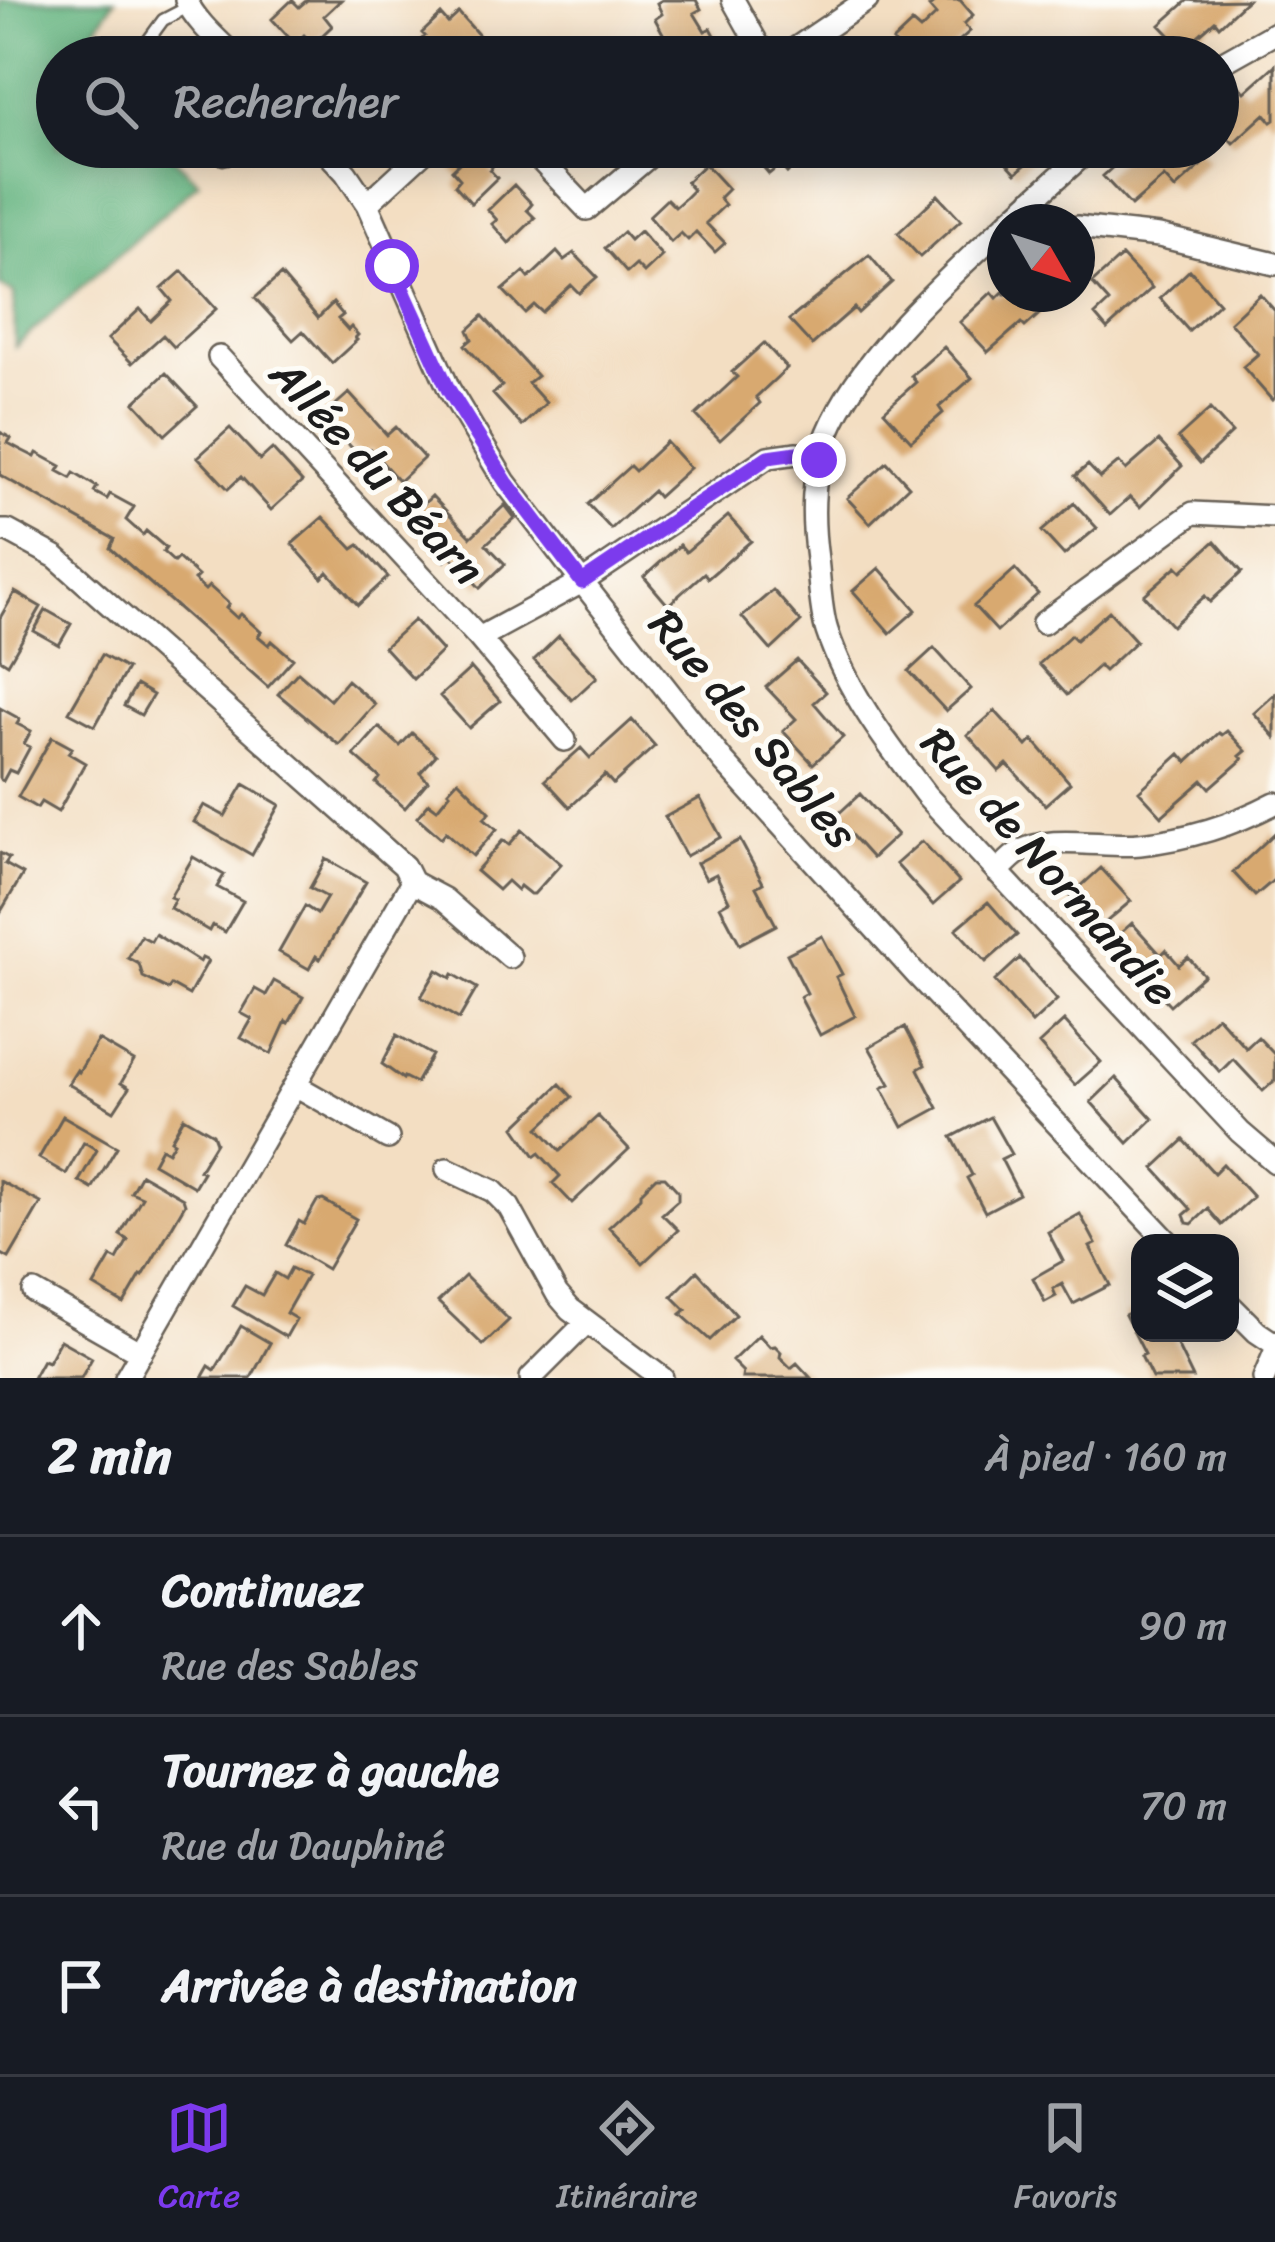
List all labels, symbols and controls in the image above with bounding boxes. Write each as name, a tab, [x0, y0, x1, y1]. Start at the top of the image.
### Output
search box	[36, 36, 1239, 168]
text: Rechercher	[174, 62, 398, 142]
icon: search	[78, 69, 144, 135]
north arrow	[987, 204, 1095, 312]
route start	[365, 239, 419, 293]
street label: Allée du Béarn	[249, 338, 505, 605]
route end	[792, 433, 846, 487]
street label: Rue des Sables	[628, 590, 879, 868]
street label: Rue de Normandie	[900, 707, 1198, 1026]
map controls	[1131, 1234, 1239, 1342]
button: layers	[1131, 1234, 1239, 1342]
text: 2 min	[48, 1411, 171, 1501]
text: À pied · 160 m	[985, 1422, 1227, 1491]
text: Continuez	[162, 1551, 362, 1631]
text: 90 m	[1138, 1591, 1227, 1660]
icon: ahead	[48, 1593, 114, 1659]
text: Rue des Sables	[162, 1631, 418, 1700]
text: Tournez à gauche	[162, 1731, 499, 1811]
text: 70 m	[1140, 1771, 1227, 1840]
icon: left	[48, 1773, 114, 1839]
text: Rue du Dauphiné	[162, 1811, 445, 1880]
text: Arrivée à destination	[162, 1946, 577, 2026]
icon: arrive	[48, 1953, 114, 2019]
tab: Carte	[158, 2095, 240, 2225]
tab: Itinéraire	[557, 2095, 698, 2225]
tab: Favoris	[1014, 2095, 1117, 2225]

